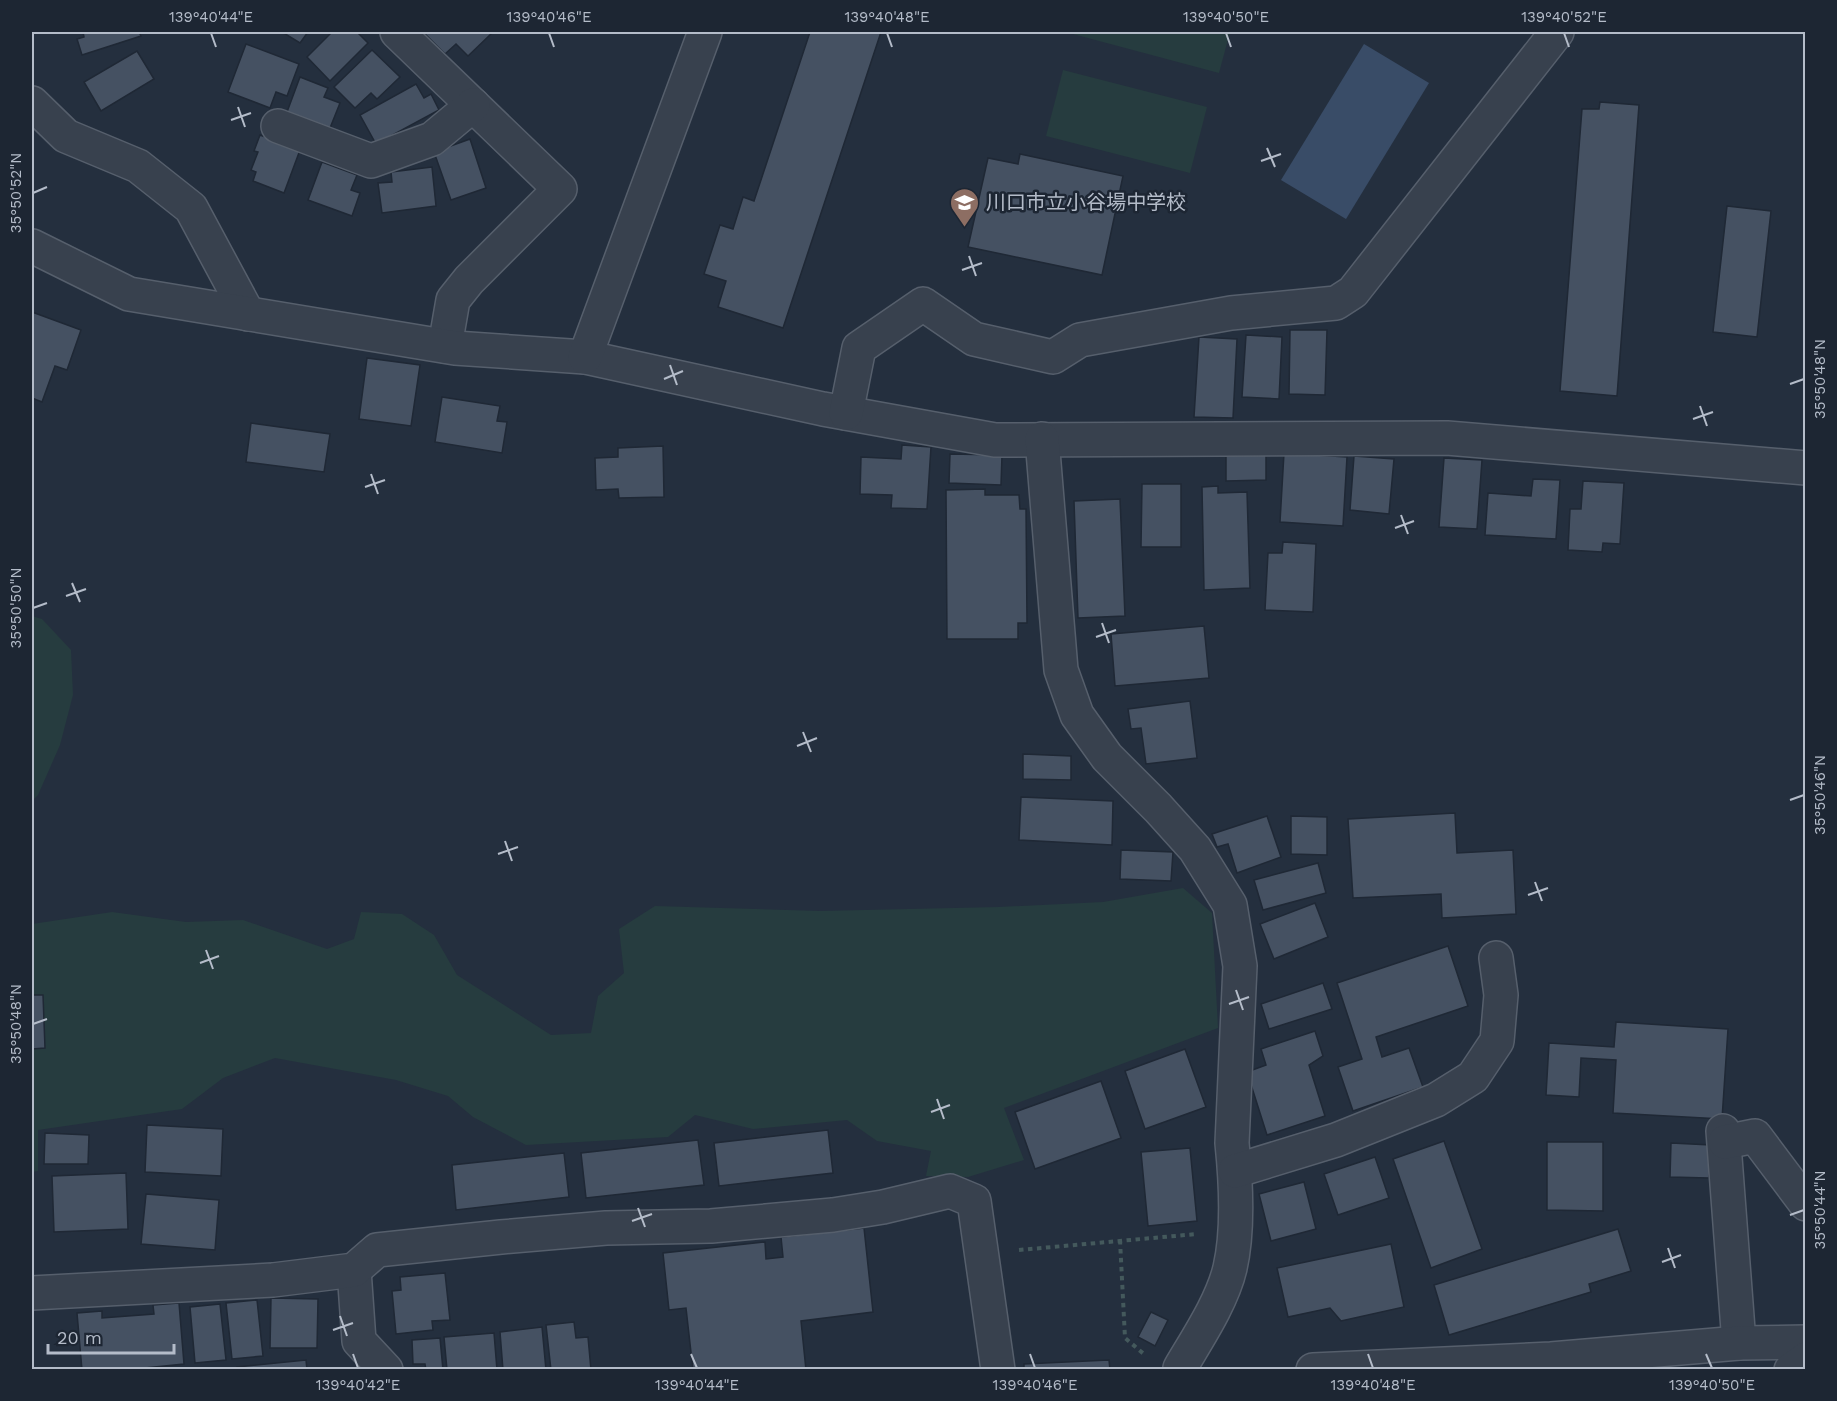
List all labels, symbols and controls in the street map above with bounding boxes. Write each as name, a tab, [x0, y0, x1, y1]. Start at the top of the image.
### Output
text: 139°40'44"E	[169, 8, 253, 26]
text: 139°40'46"E	[507, 8, 591, 26]
text: 139°40'48"E	[844, 8, 930, 26]
text: 139°40'50"E	[1183, 8, 1269, 26]
text: 139°40'52"E	[1521, 8, 1607, 26]
text: 35°50'52"N	[7, 153, 25, 233]
school or university icon: 川口市立小谷場中学校	[949, 186, 981, 228]
place label: 川口市立小谷場中学校	[986, 190, 1186, 214]
text: 35°50'48"N	[1811, 339, 1829, 419]
text: 35°50'50"N	[7, 567, 25, 649]
text: 35°50'46"N	[1811, 755, 1829, 835]
text: 35°50'48"N	[7, 984, 25, 1064]
text: 35°50'44"N	[1811, 1170, 1829, 1250]
scale bar	[48, 1317, 174, 1355]
text: 20 m	[57, 1327, 102, 1348]
text: 139°40'42"E	[316, 1376, 400, 1394]
text: 139°40'44"E	[655, 1376, 739, 1394]
text: 139°40'46"E	[993, 1376, 1077, 1394]
text: 139°40'48"E	[1330, 1376, 1416, 1394]
text: 139°40'50"E	[1669, 1376, 1755, 1394]

